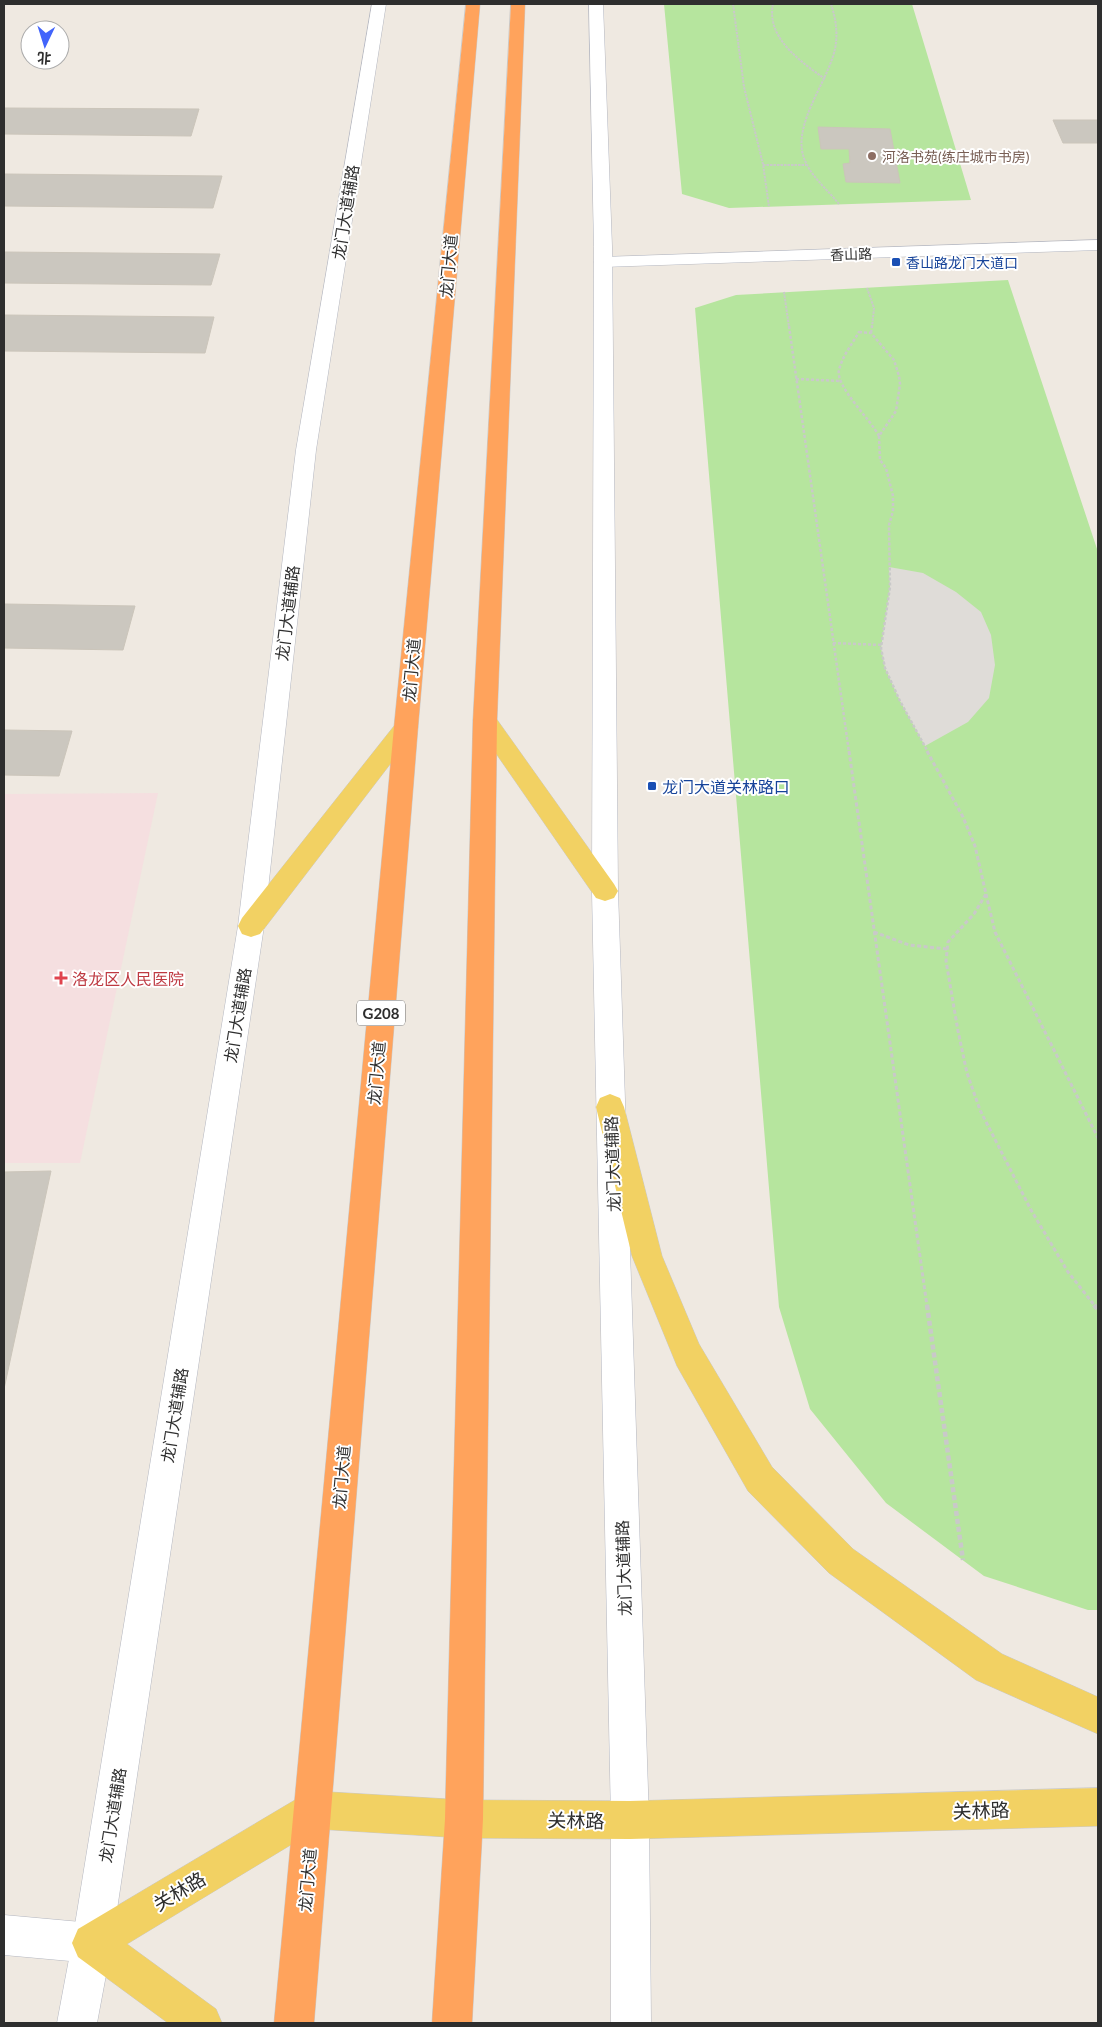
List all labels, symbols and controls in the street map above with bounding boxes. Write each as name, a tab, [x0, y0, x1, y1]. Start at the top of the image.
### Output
north arrow	[20, 20, 70, 70]
text: 北	[36, 49, 52, 67]
place label: 河洛书苑(练庄城市书房)	[882, 148, 1030, 165]
marker: 河洛书苑(练庄城市书房)	[866, 150, 878, 162]
street label: 龙门大道辅路	[328, 163, 362, 261]
street label: 龙门大道	[436, 233, 460, 299]
street label: 香山路	[830, 245, 872, 263]
place label: 香山路龙门大道口	[906, 254, 1018, 271]
marker: 香山路龙门大道口	[890, 256, 902, 268]
street label: 龙门大道辅路	[272, 564, 302, 662]
street label: 龙门大道	[399, 637, 423, 703]
place label: 龙门大道关林路口	[662, 777, 790, 796]
marker: 龙门大道关林路口	[646, 780, 658, 792]
street label: 龙门大道辅路	[220, 966, 254, 1064]
place label: 洛龙区人民医院	[72, 969, 184, 988]
marker: 洛龙区人民医院	[54, 971, 68, 985]
road number: G208	[357, 1000, 405, 1026]
street label: 龙门大道	[364, 1040, 388, 1106]
street label: 龙门大道辅路	[601, 1116, 623, 1212]
street label: 龙门大道辅路	[157, 1366, 191, 1464]
street label: 龙门大道	[329, 1444, 353, 1510]
street label: 龙门大道辅路	[612, 1520, 634, 1616]
street label: 龙门大道辅路	[95, 1766, 129, 1864]
street label: 关林路	[952, 1798, 1010, 1822]
street label: 关林路	[547, 1808, 605, 1832]
street label: 龙门大道	[295, 1847, 319, 1913]
street label: 关林路	[149, 1866, 209, 1916]

